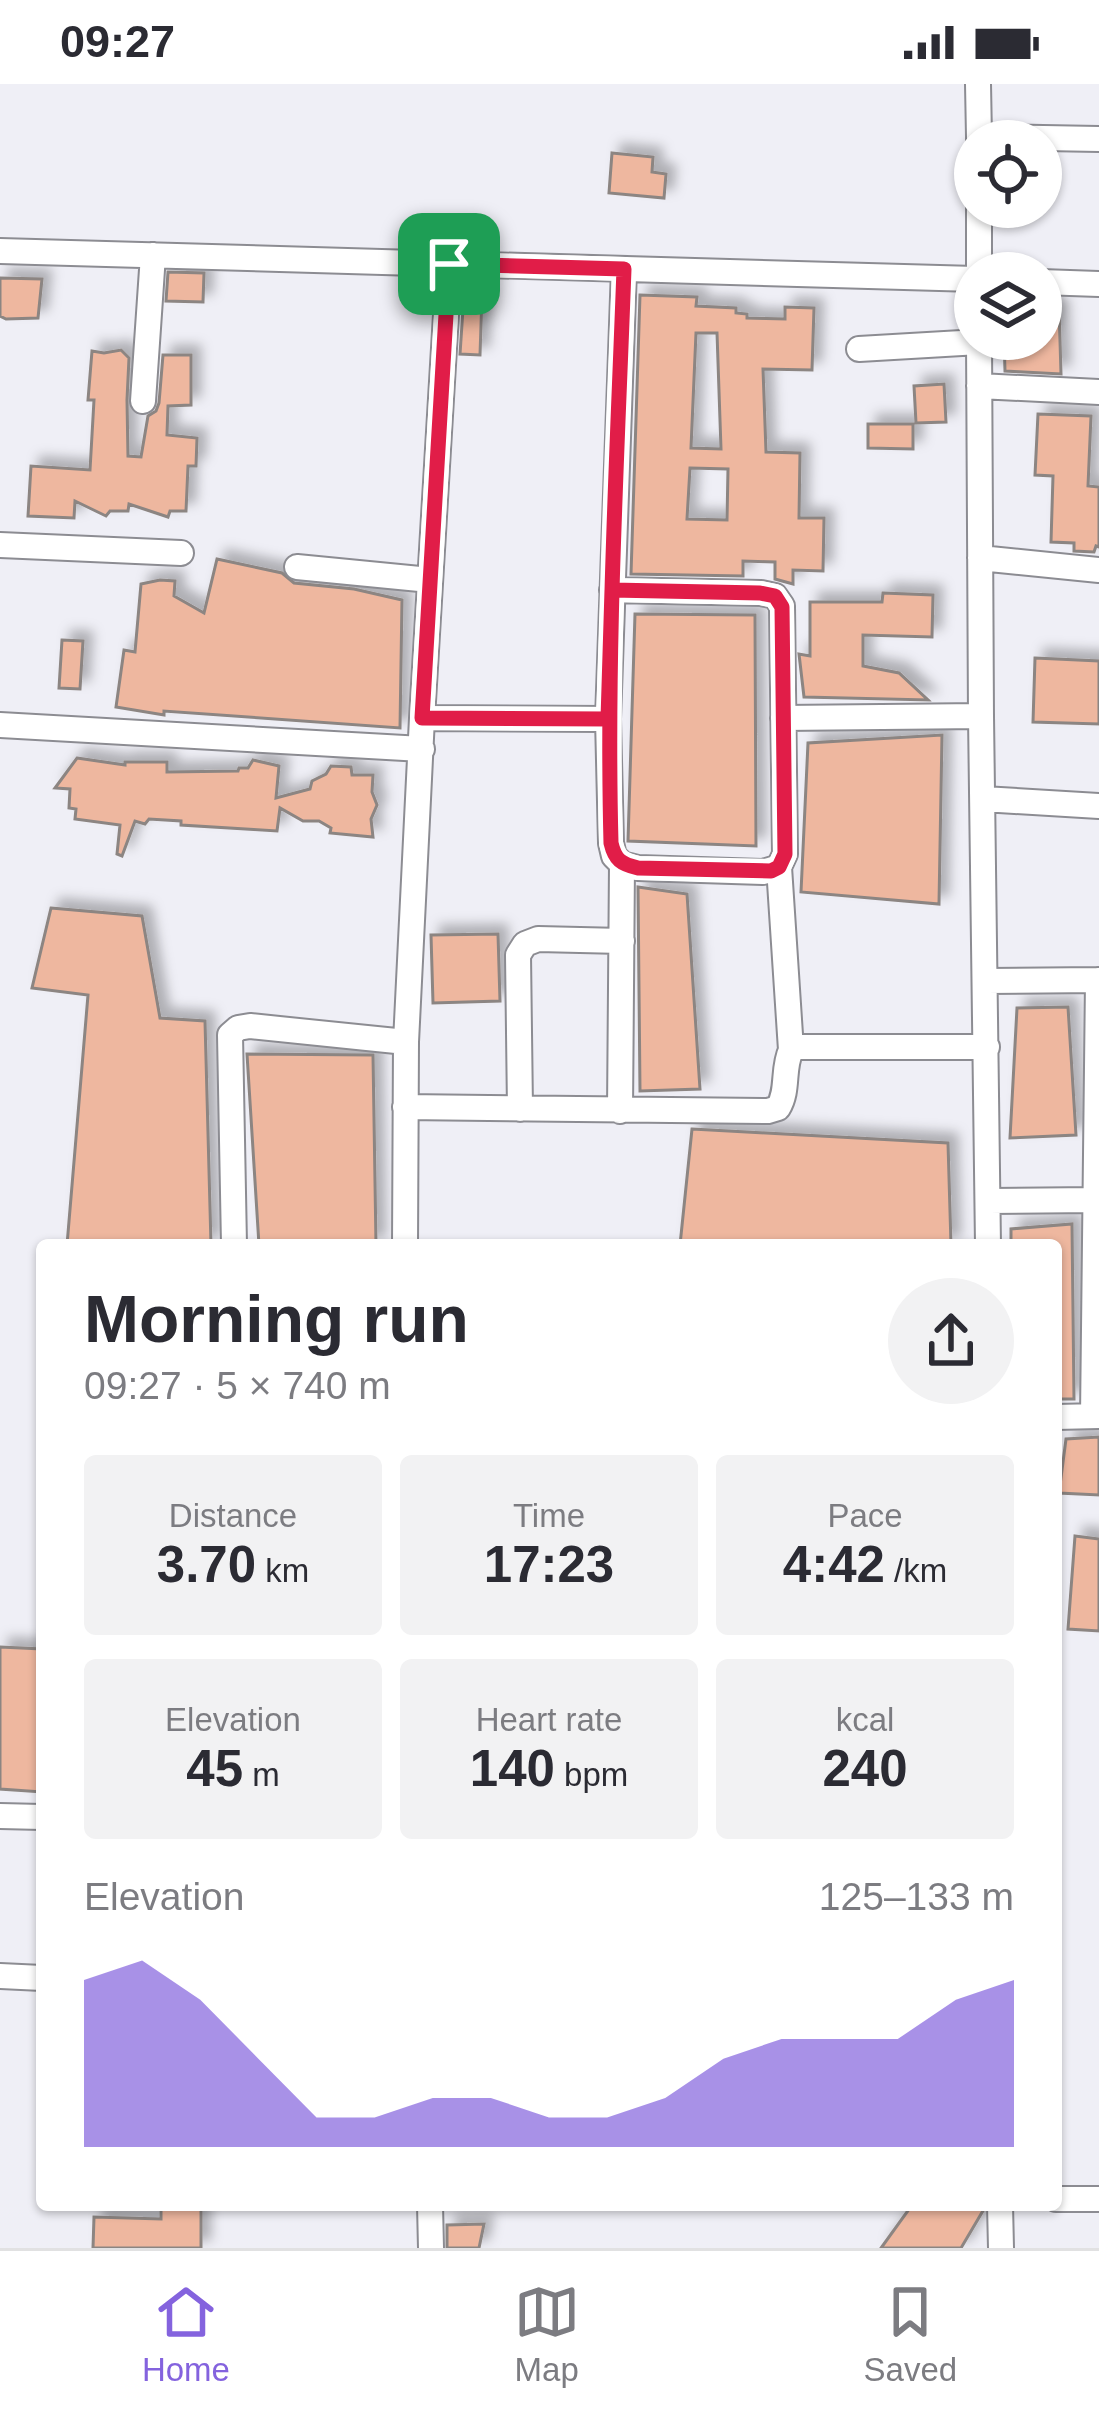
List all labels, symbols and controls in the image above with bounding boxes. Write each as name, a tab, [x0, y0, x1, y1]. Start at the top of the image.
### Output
text: 09:27	[60, 16, 175, 67]
map controls	[954, 120, 1062, 360]
button: locate	[954, 120, 1062, 228]
pin	[398, 213, 500, 315]
icon: arrive	[416, 231, 482, 297]
button: layers	[954, 252, 1062, 360]
button: share	[888, 1278, 1014, 1404]
text: Morning run	[84, 1282, 469, 1356]
text: 09:27 · 5 × 740 m	[84, 1364, 391, 1407]
text: Distance	[169, 1497, 297, 1534]
text: Time	[513, 1497, 585, 1534]
text: Pace	[827, 1497, 903, 1534]
text: 3.70	[157, 1536, 256, 1593]
text: 17:23	[484, 1536, 614, 1593]
text: 4:42	[783, 1536, 885, 1593]
text: km	[256, 1552, 309, 1589]
text: /km	[885, 1552, 947, 1589]
text: Elevation	[165, 1701, 301, 1738]
text: Heart rate	[476, 1701, 622, 1738]
text: kcal	[836, 1701, 894, 1738]
text: 45	[186, 1740, 243, 1797]
text: 140	[470, 1740, 555, 1797]
text: 240	[822, 1740, 908, 1797]
text: m	[243, 1756, 280, 1793]
text: bpm	[555, 1756, 628, 1793]
text: Elevation	[84, 1875, 244, 1918]
text: 125–133 m	[819, 1875, 1014, 1918]
tab: Home	[142, 2279, 230, 2389]
tab: Map	[514, 2279, 580, 2389]
tab: Saved	[864, 2279, 957, 2389]

